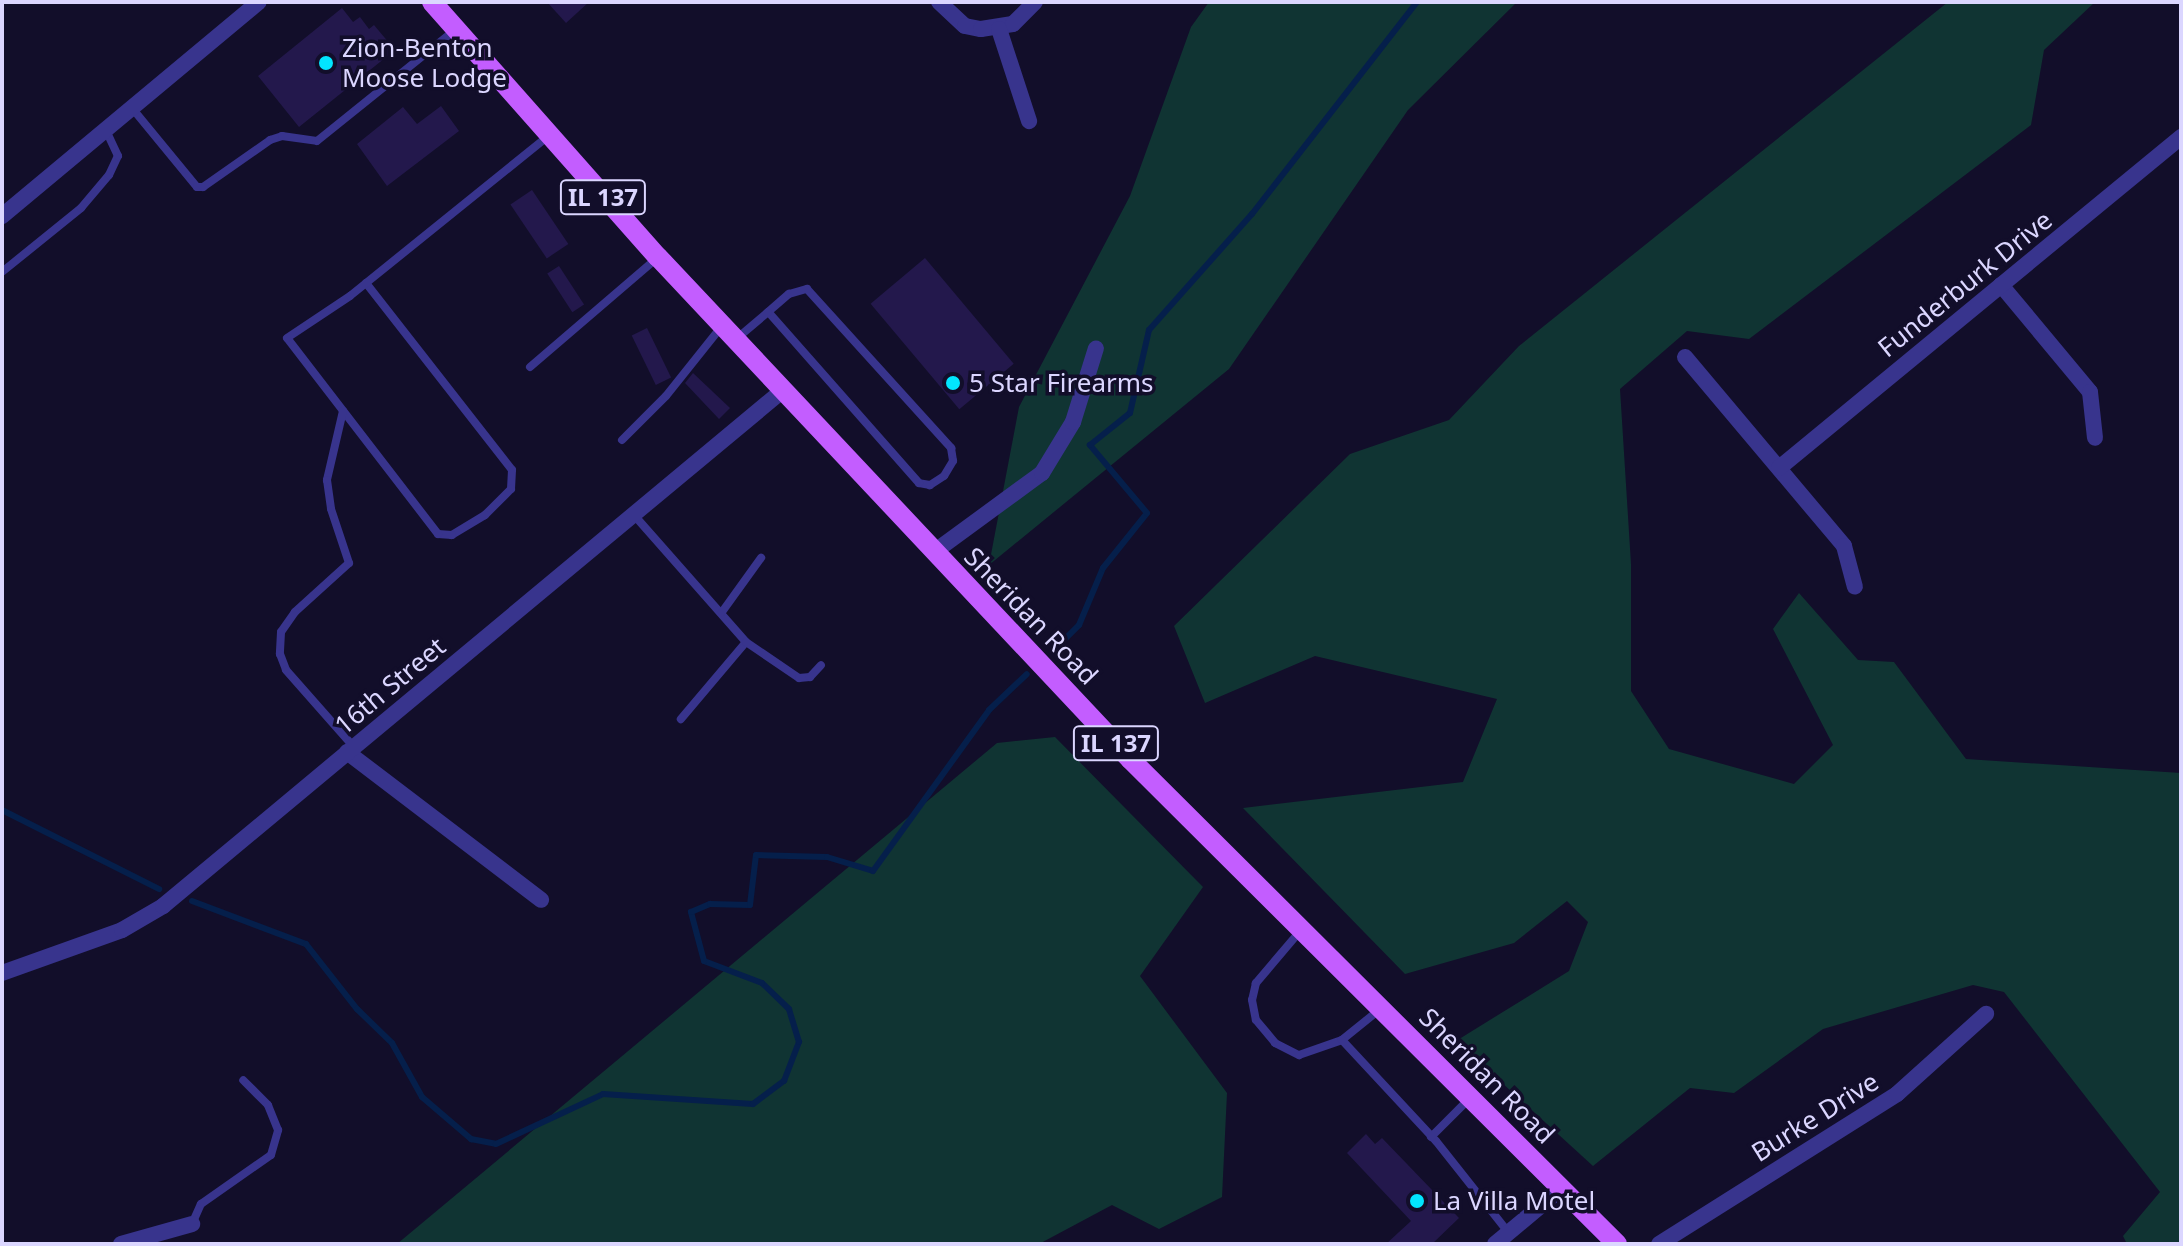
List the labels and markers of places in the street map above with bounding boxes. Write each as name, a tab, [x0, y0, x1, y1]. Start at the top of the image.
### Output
place label: Zion-Benton Moose Lodge	[342, 32, 507, 94]
marker: Zion-Benton Moose Lodge	[317, 54, 335, 72]
place label: 5 Star Firearms	[969, 367, 1154, 399]
marker: 5 Star Firearms	[944, 374, 962, 392]
place label: La Villa Motel	[1433, 1185, 1595, 1217]
marker: La Villa Motel	[1408, 1192, 1426, 1210]

